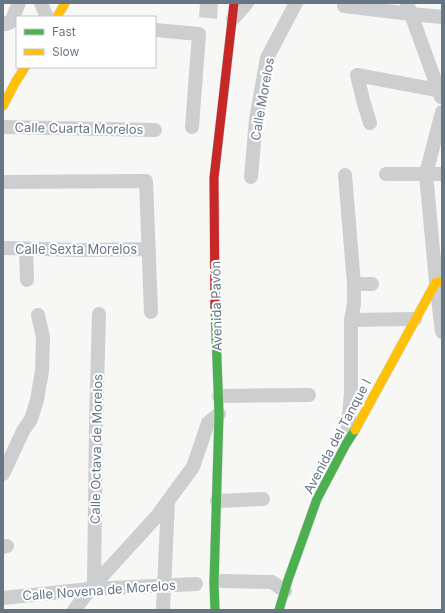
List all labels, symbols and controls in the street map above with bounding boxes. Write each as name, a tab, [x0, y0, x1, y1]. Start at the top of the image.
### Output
legend	[16, 16, 156, 68]
text: Fast	[52, 24, 76, 39]
text: Slow	[52, 44, 80, 59]
street label: Calle Morelos	[247, 56, 277, 142]
street label: Calle Cuarta Morelos	[14, 119, 144, 137]
street label: Calle Sexta Morelos	[15, 241, 137, 257]
street label: Avenida Pavón	[207, 261, 225, 351]
street label: Calle Octava de Morelos	[87, 374, 105, 524]
street label: Avenida del Tanque I	[300, 376, 374, 496]
street label: Calle Novena de Morelos	[22, 577, 176, 603]

